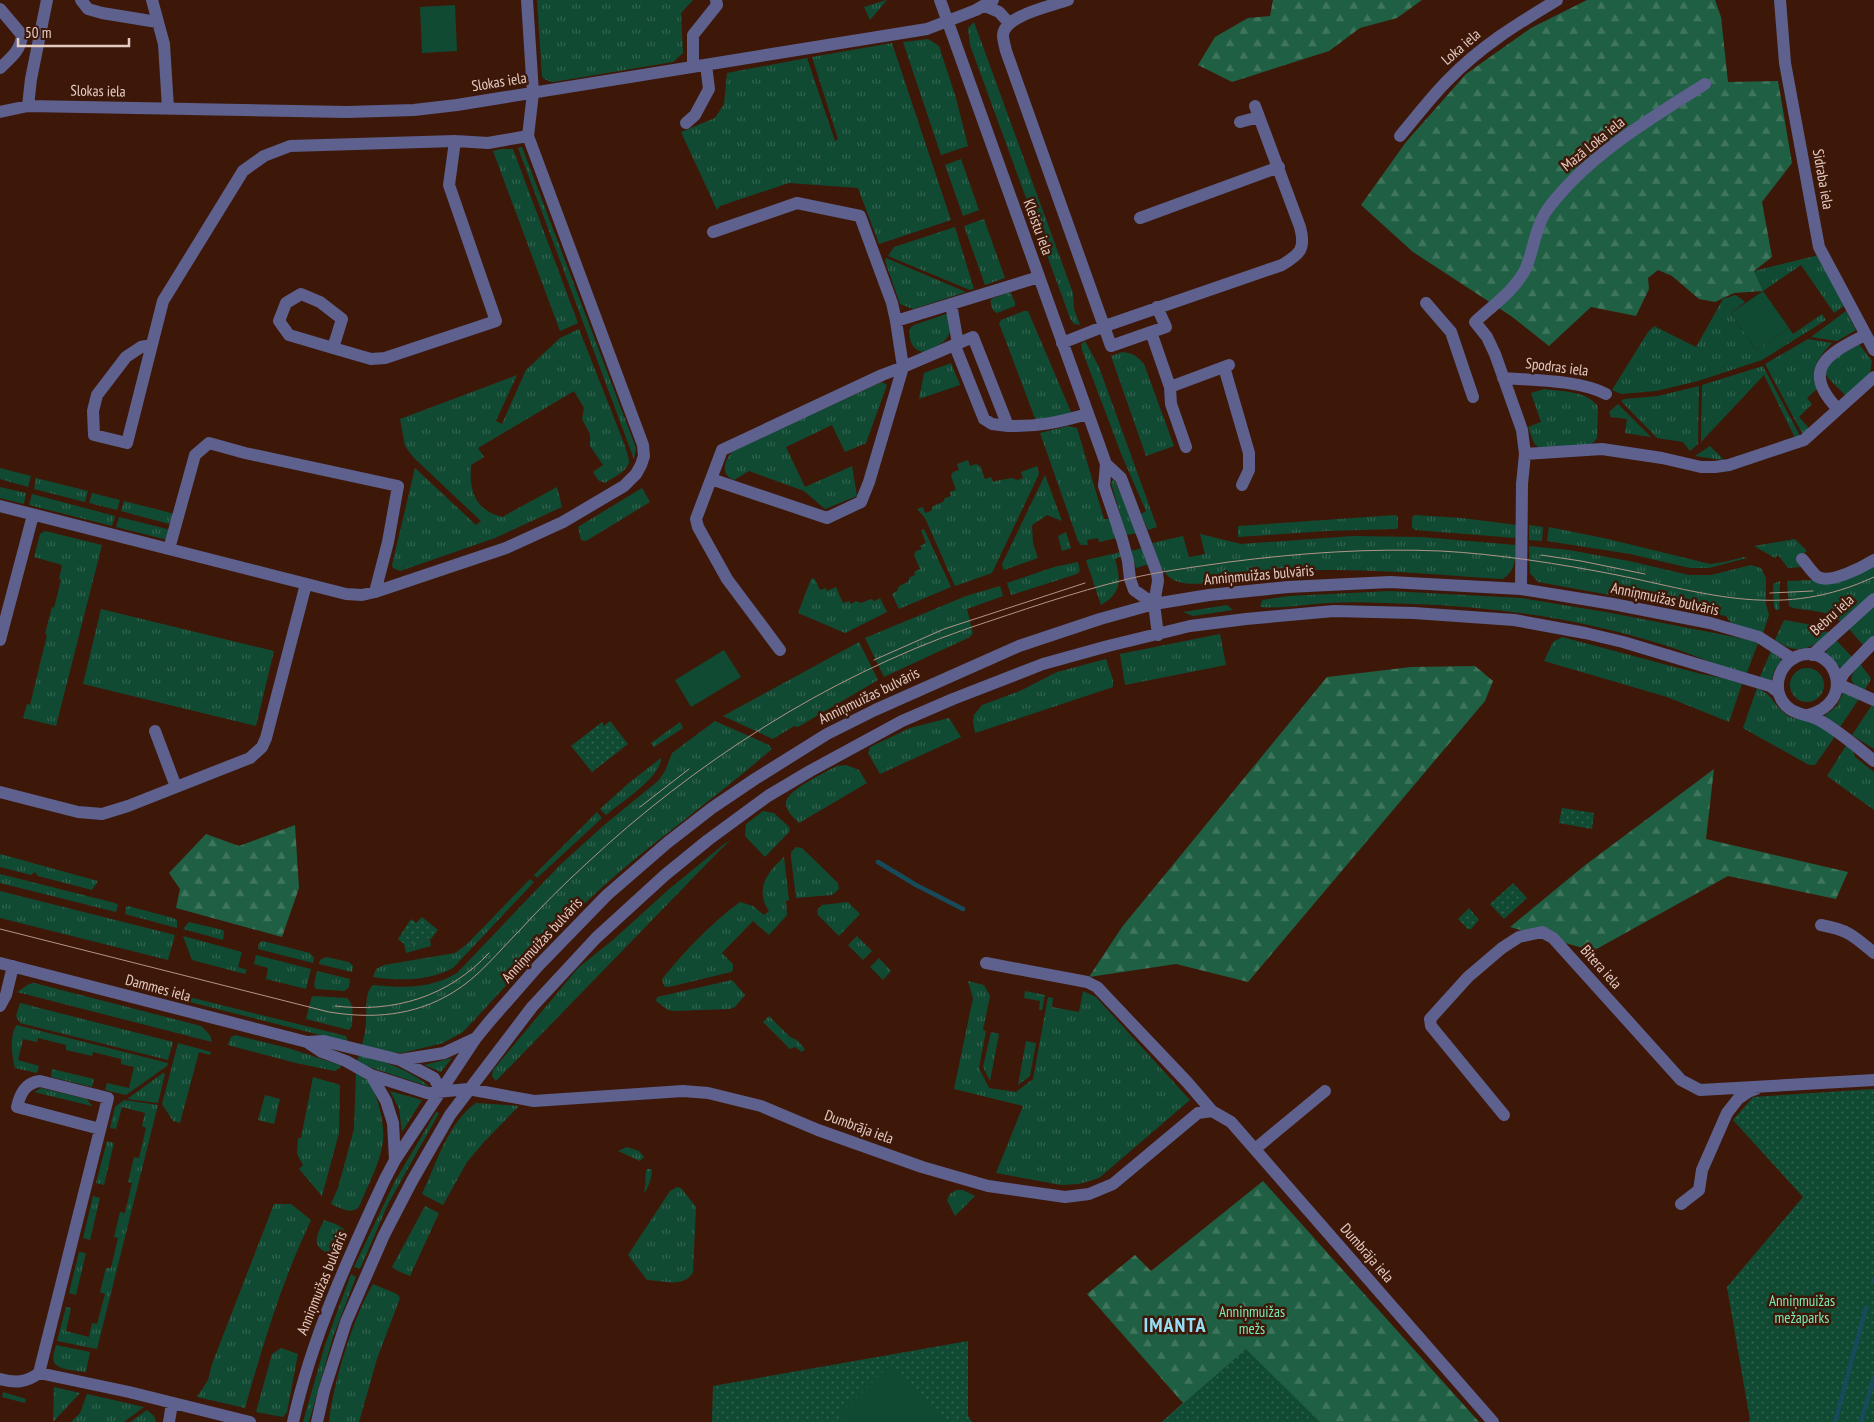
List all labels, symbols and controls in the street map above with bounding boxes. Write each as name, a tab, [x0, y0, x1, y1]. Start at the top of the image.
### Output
scale bar	[18, 15, 129, 47]
text: 50 m	[25, 23, 51, 42]
street label: Loka iela	[1437, 24, 1484, 69]
street label: Slokas iela	[470, 68, 528, 95]
street label: Slokas iela	[70, 81, 126, 100]
street label: Mazā Loka iela	[1557, 112, 1628, 175]
street label: Sidraba iela	[1809, 147, 1838, 211]
street label: Kleistu iela	[1020, 196, 1057, 257]
street label: Spodras iela	[1525, 353, 1590, 380]
street label: Anniņmuižas bulvāris	[1203, 560, 1315, 589]
street label: Anniņmuižas bulvāris	[1609, 578, 1721, 619]
street label: Bebru iela	[1806, 590, 1858, 639]
street label: Anniņmuižas bulvāris	[815, 663, 922, 728]
street label: Anniņmuižas bulvāris	[497, 893, 586, 986]
street label: Bitera iela	[1577, 941, 1626, 993]
street label: Dammes iela	[123, 970, 193, 1005]
street label: Dumbrāja iela	[822, 1105, 896, 1148]
street label: Dumbrāja iela	[1337, 1219, 1398, 1286]
street label: Anniņmuižas bulvāris	[292, 1228, 351, 1337]
park label: Anniņmuižas mežaparks	[1769, 1291, 1835, 1327]
park label: Anniņmuižas mežs	[1219, 1302, 1285, 1338]
district label: IMANTA	[1143, 1312, 1207, 1338]

